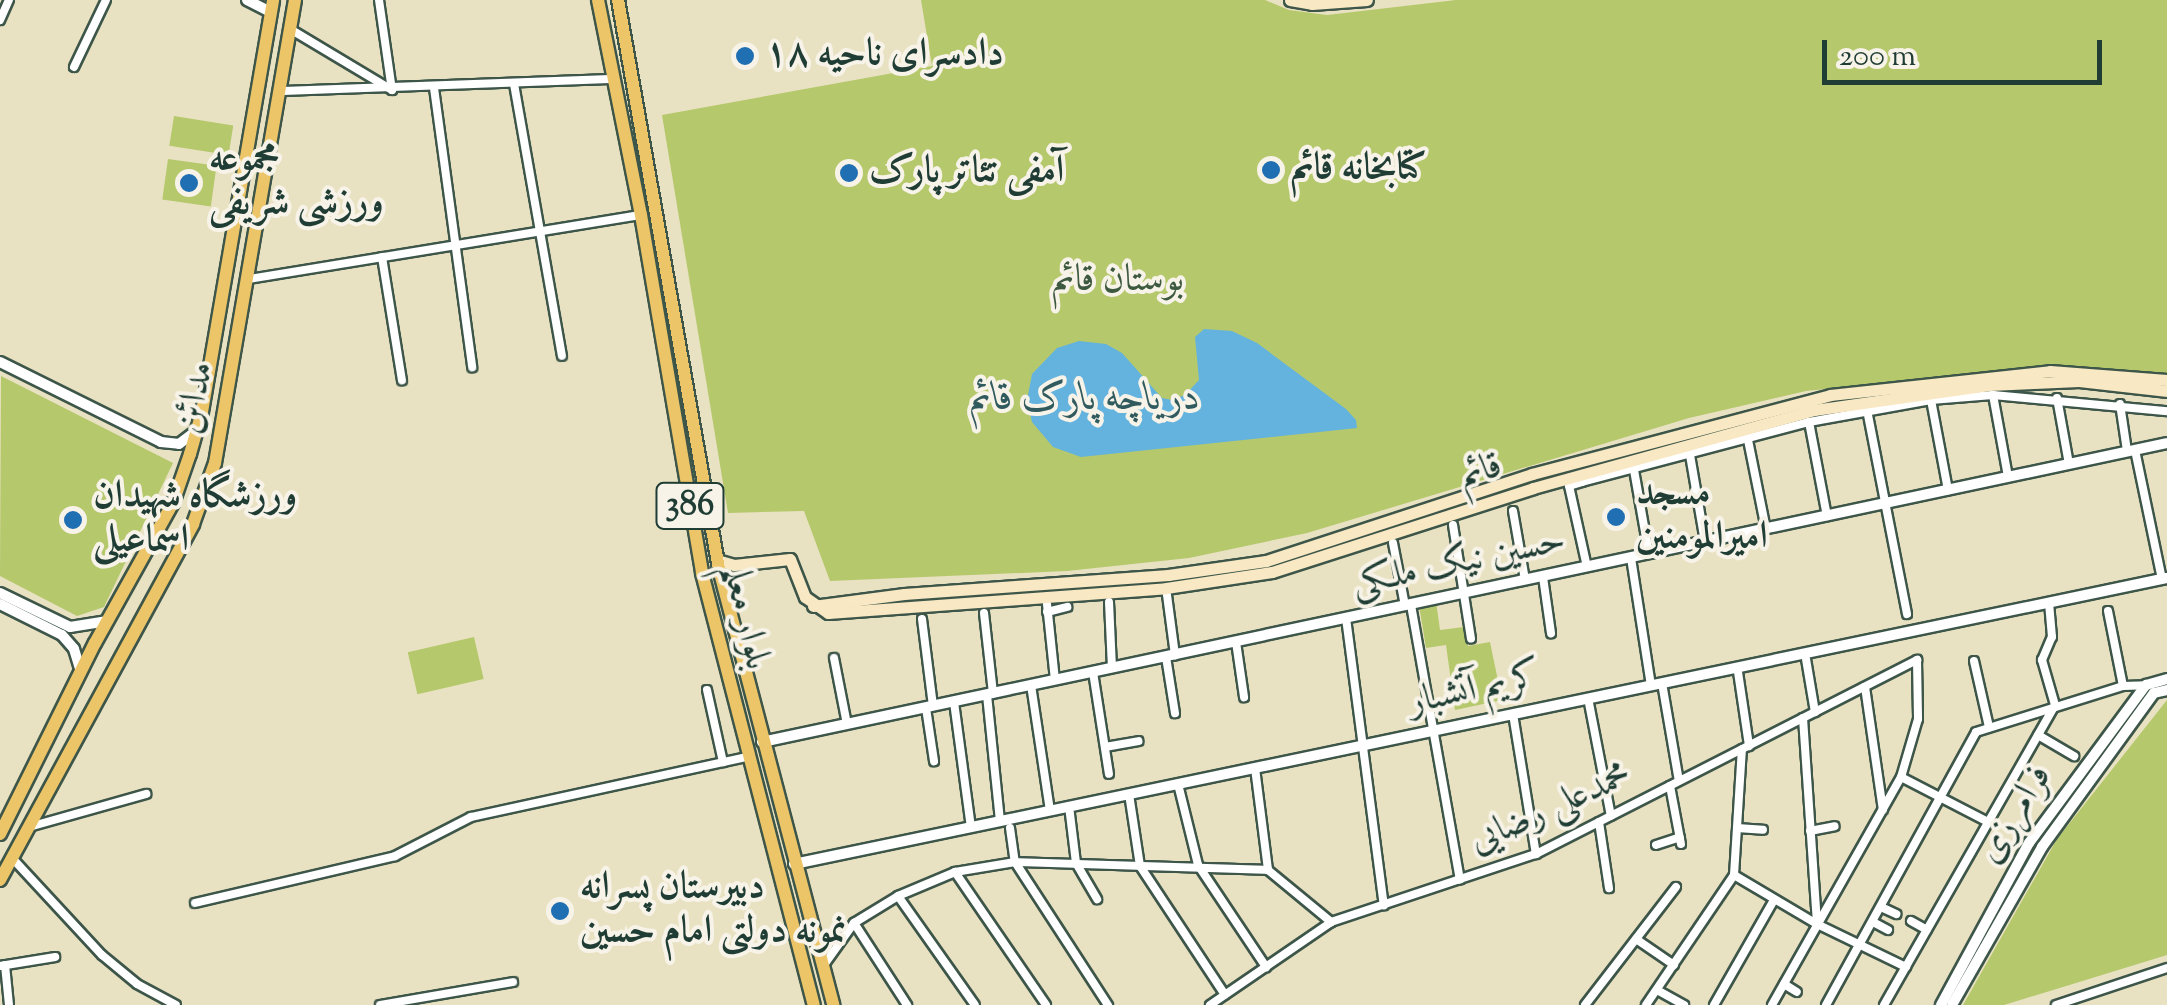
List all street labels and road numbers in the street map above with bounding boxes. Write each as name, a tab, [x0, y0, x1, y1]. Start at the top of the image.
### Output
street label: مدائن	[168, 358, 226, 438]
street label: قائم	[1454, 445, 1508, 501]
road number: 386	[655, 476, 725, 536]
street label: حسین نیک ملکی	[1348, 519, 1570, 609]
street label: بلوار معلم	[710, 559, 778, 675]
street label: کریم آتشبار	[1405, 655, 1545, 727]
street label: محمدعلی رضایی	[1463, 754, 1639, 866]
street label: فرامرزی	[1968, 757, 2064, 873]

